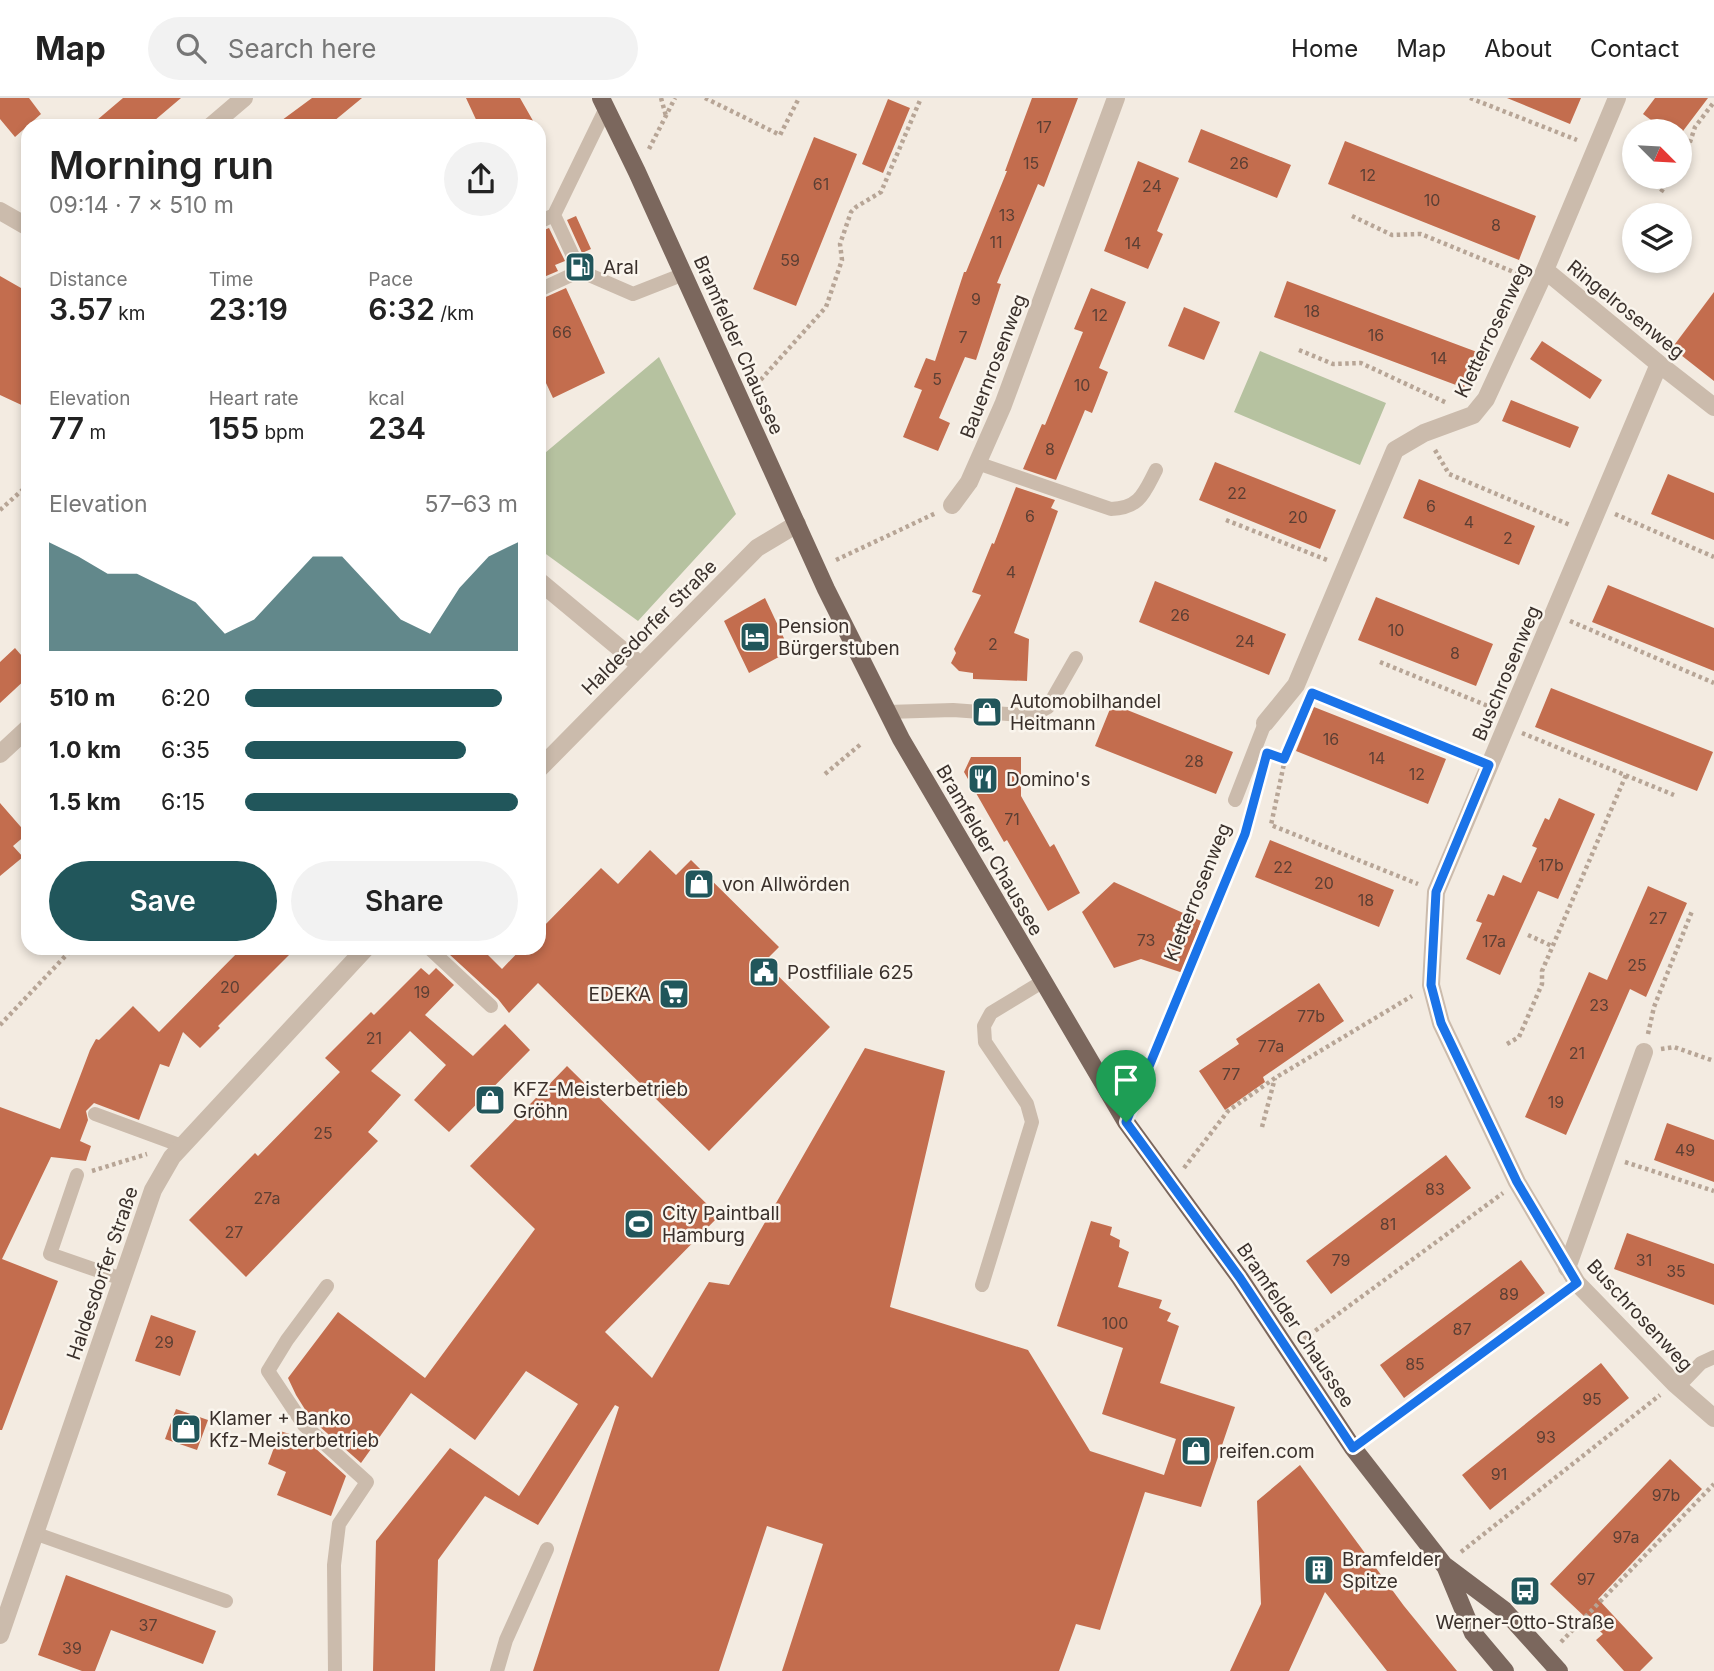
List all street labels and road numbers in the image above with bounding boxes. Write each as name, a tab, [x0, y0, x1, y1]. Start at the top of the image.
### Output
street label: Bramfelder Chaussee	[689, 252, 788, 438]
street label: Ringelrosenweg	[1563, 255, 1689, 364]
street label: Kletterrosenweg	[1450, 259, 1535, 401]
street label: Bauernrosenweg	[955, 291, 1032, 442]
street label: Haldesdorfer Straße	[577, 555, 722, 700]
street label: Buschrosenweg	[1468, 602, 1545, 744]
street label: Bramfelder Chaussee	[931, 761, 1048, 940]
street label: Kletterrosenweg	[1159, 820, 1236, 965]
street label: Haldesdorfer Straße	[62, 1184, 143, 1363]
street label: Bramfelder Chaussee	[1232, 1239, 1359, 1412]
street label: Buschrosenweg	[1582, 1255, 1697, 1376]

